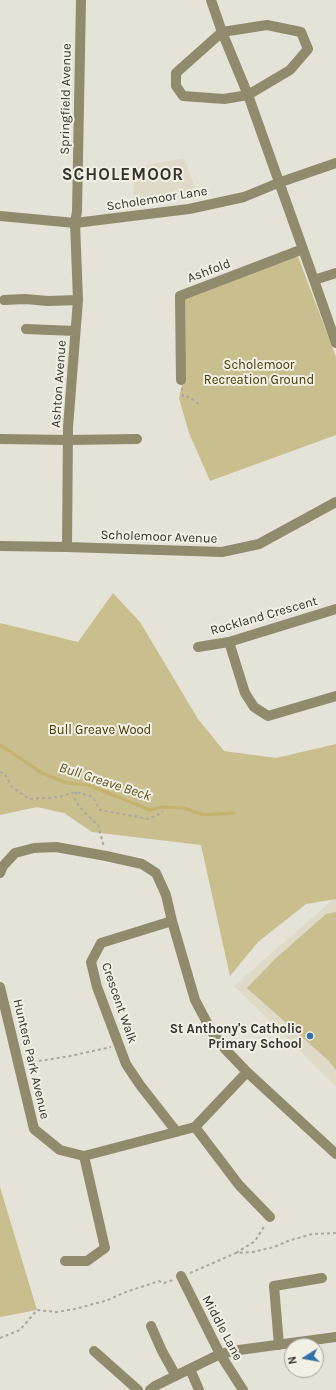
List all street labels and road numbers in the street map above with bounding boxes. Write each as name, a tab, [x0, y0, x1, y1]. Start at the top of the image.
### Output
street label: Springfield Avenue	[57, 43, 75, 155]
street label: Scholemoor Lane	[106, 183, 208, 215]
street label: Ashfold	[185, 256, 233, 286]
street label: Ashton Avenue	[48, 340, 70, 428]
street label: Scholemoor Avenue	[100, 527, 218, 547]
street label: Rockland Crescent	[209, 593, 319, 639]
street label: Crescent Walk	[98, 960, 140, 1046]
street label: Hunters Park Avenue	[10, 997, 52, 1121]
street label: Middle Lane	[198, 1293, 246, 1363]

